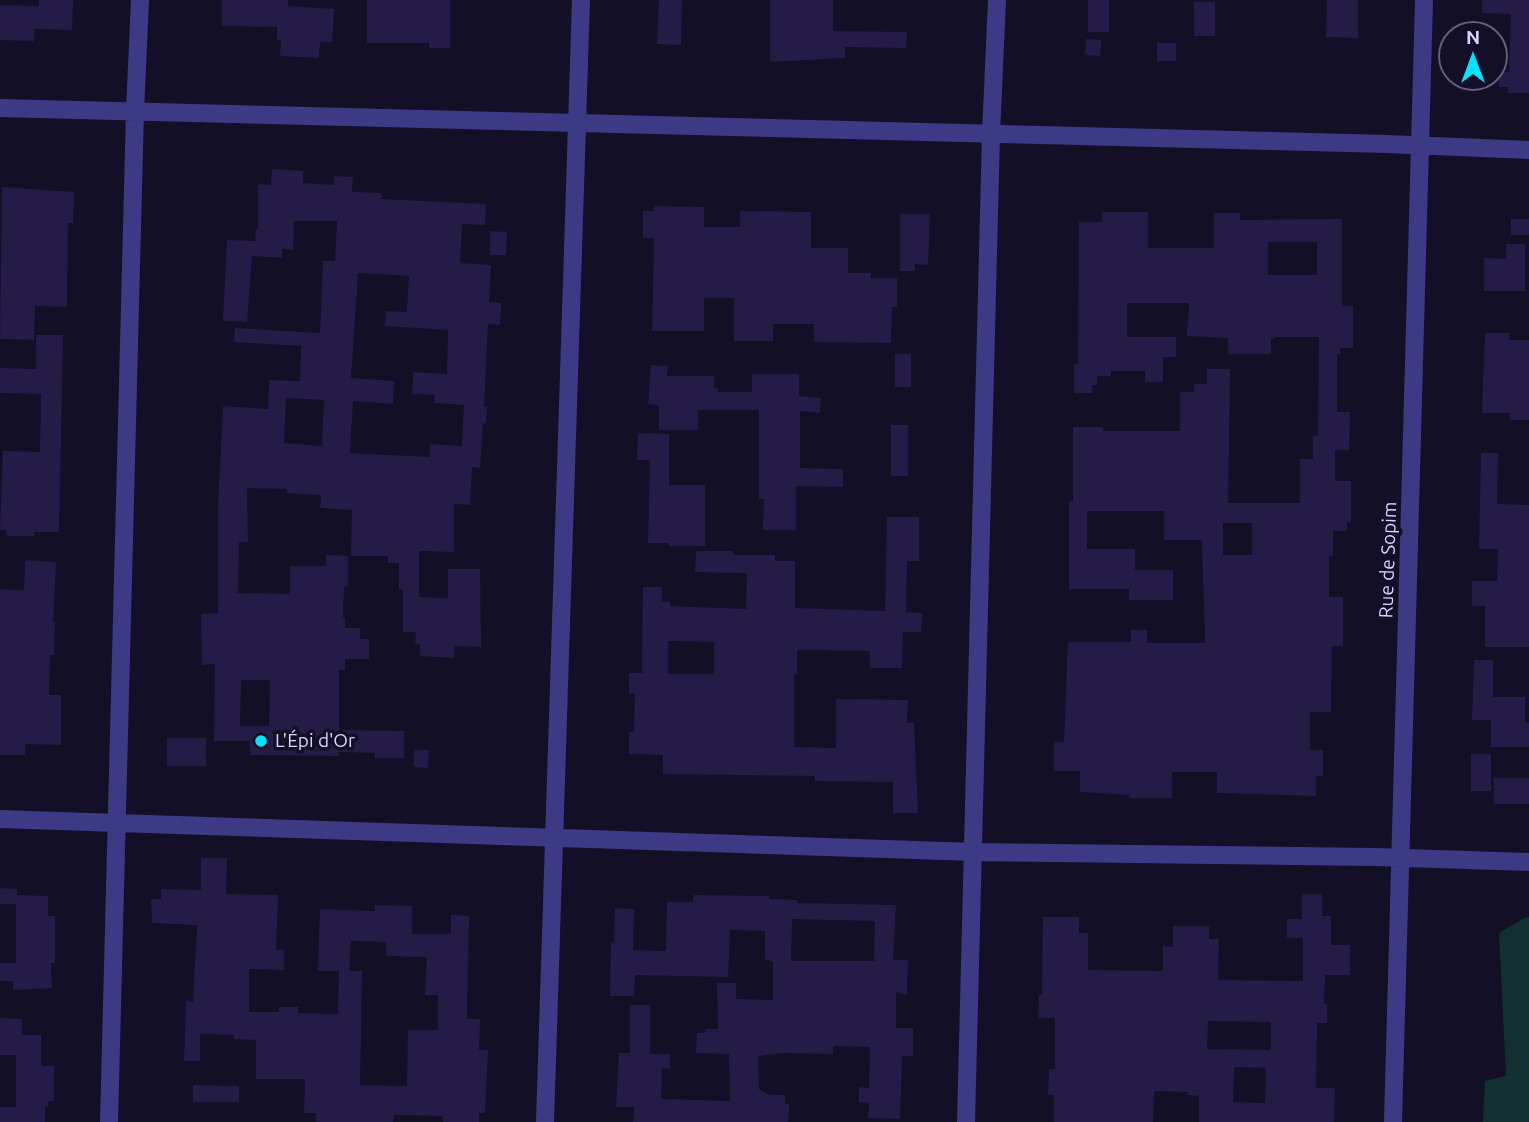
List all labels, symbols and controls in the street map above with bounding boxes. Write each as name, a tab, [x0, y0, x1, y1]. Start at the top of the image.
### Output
north arrow	[1438, 21, 1508, 91]
text: N	[1466, 26, 1480, 48]
street label: Rue de Sopim	[1375, 501, 1401, 619]
place label: L'Épi d'Or	[275, 730, 355, 752]
marker: L'Épi d'Or	[253, 733, 269, 749]

